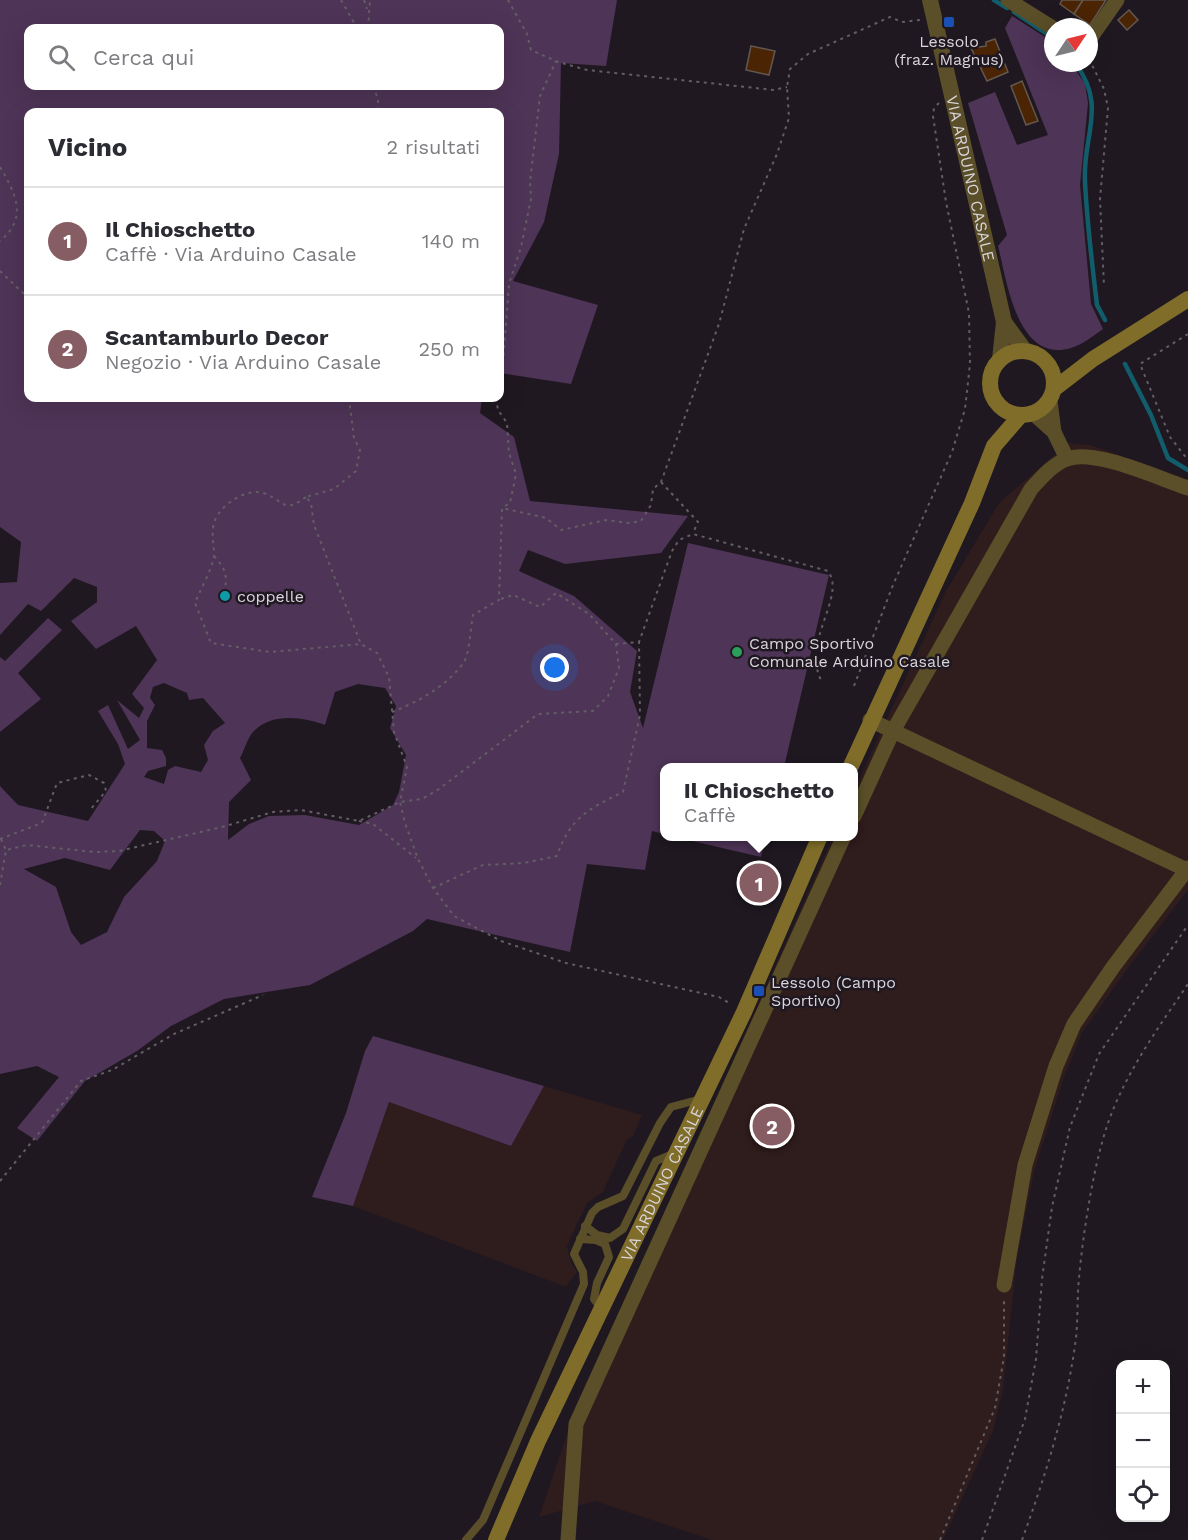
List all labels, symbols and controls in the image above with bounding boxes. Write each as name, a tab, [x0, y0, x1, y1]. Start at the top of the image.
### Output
marker: Lessolo (fraz. Magnus)	[942, 15, 956, 29]
north arrow	[1044, 18, 1098, 72]
search box	[24, 24, 504, 90]
place label: Lessolo (fraz. Magnus)	[894, 32, 1004, 69]
icon: search	[45, 41, 78, 74]
text: Cerca qui	[93, 45, 194, 70]
street label: VIA ARDUINO CASALE	[942, 94, 999, 263]
text: Vicino	[48, 132, 127, 162]
text: 2 risultati	[386, 135, 480, 159]
text: Il Chioschetto	[105, 217, 255, 242]
text: 1	[63, 229, 72, 253]
text: 140 m	[422, 229, 480, 253]
text: Caffè · Via Arduino Casale	[105, 242, 357, 266]
text: Scantamburlo Decor	[105, 325, 328, 350]
text: 2	[62, 337, 73, 361]
text: 250 m	[418, 337, 480, 361]
text: Negozio · Via Arduino Casale	[105, 350, 381, 374]
place label: coppelle	[237, 587, 304, 606]
marker: coppelle	[218, 589, 232, 603]
place label: Campo Sportivo Comunale Arduino Casale	[749, 634, 950, 671]
marker: Campo Sportivo Comunale Arduino Casale	[730, 645, 744, 659]
your location	[540, 653, 569, 682]
popup	[660, 763, 858, 841]
text: Il Chioschetto	[684, 778, 834, 803]
text: Caffè	[684, 803, 736, 827]
pin: 1	[740, 860, 778, 906]
place label: Lessolo (Campo Sportivo)	[771, 973, 896, 1010]
marker: Lessolo (Campo Sportivo)	[752, 984, 766, 998]
street label: VIA ARDUINO CASALE	[617, 1103, 707, 1265]
pin: 2	[752, 1104, 792, 1148]
map controls	[1116, 1360, 1170, 1522]
button: +	[1116, 1360, 1170, 1414]
button: −	[1116, 1414, 1170, 1468]
button: locate	[1116, 1468, 1170, 1522]

